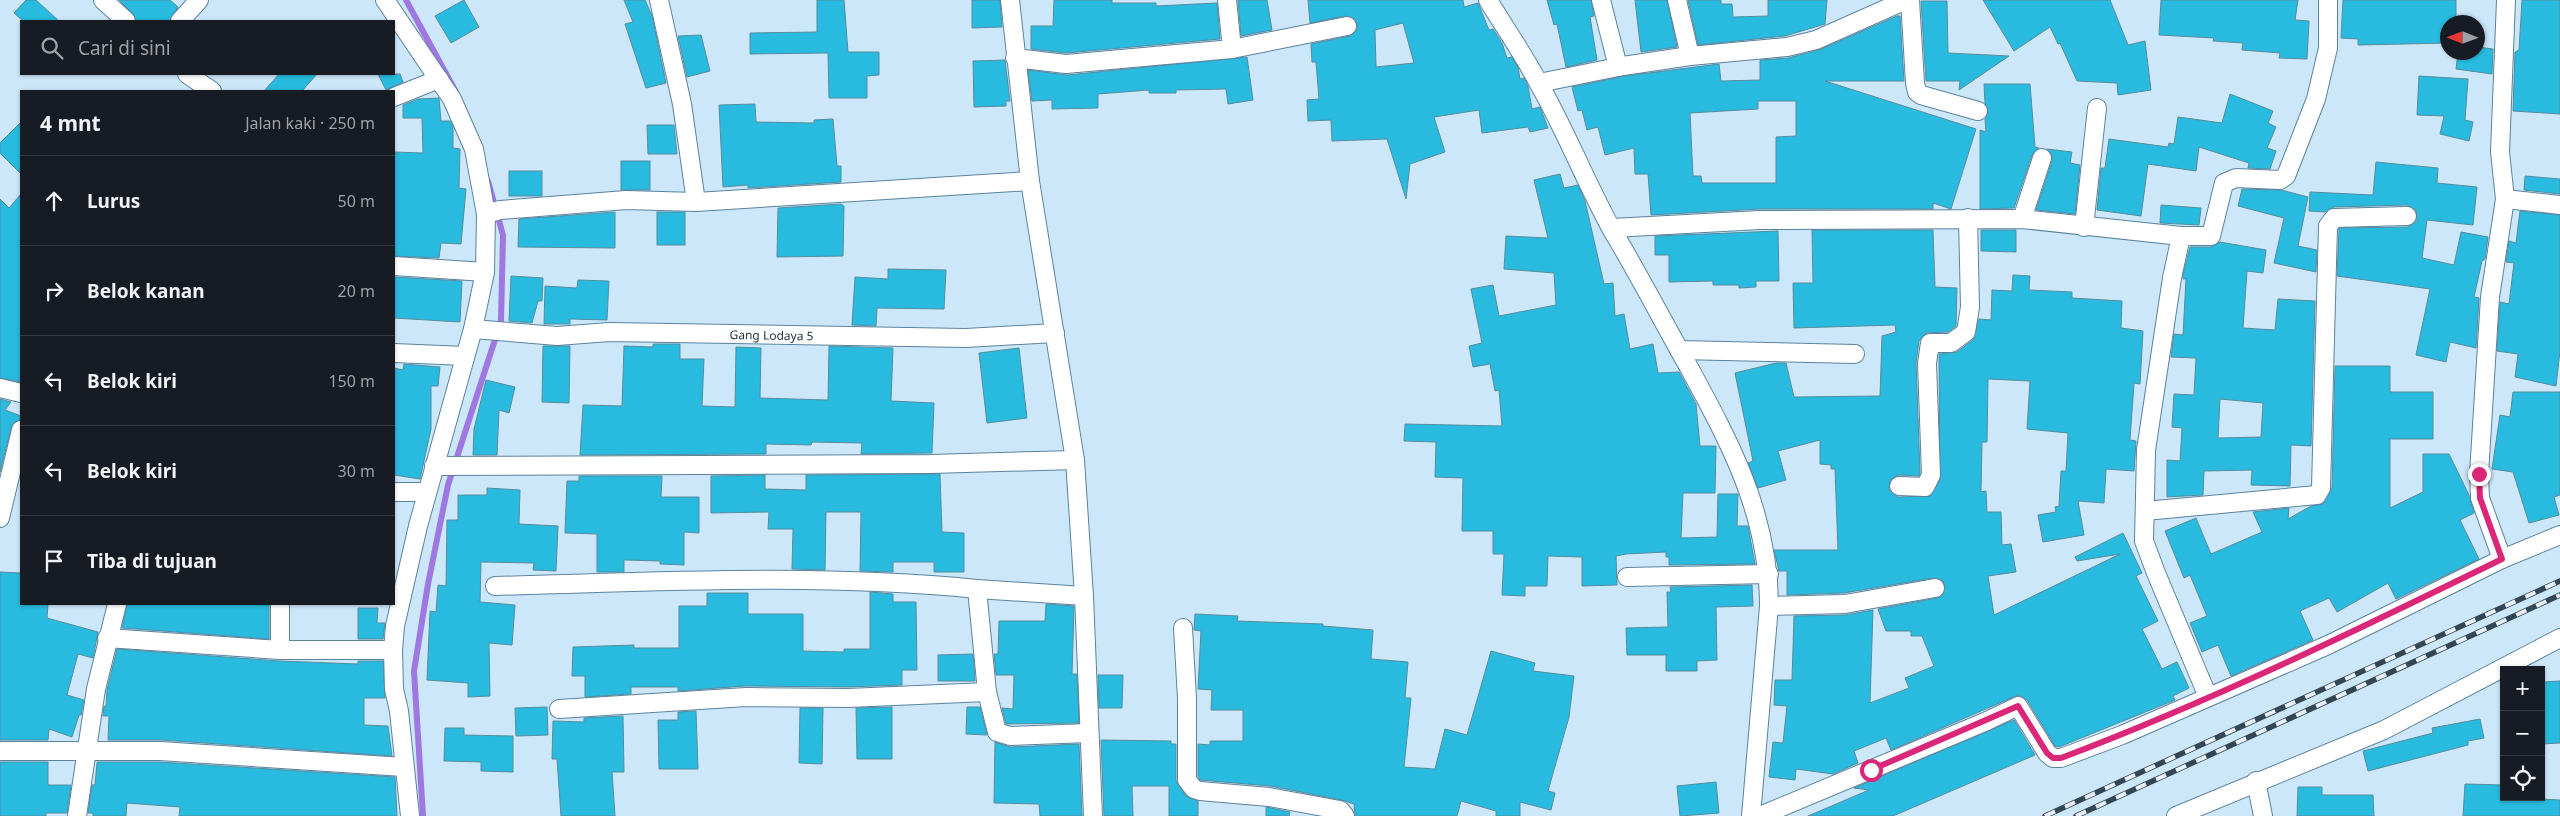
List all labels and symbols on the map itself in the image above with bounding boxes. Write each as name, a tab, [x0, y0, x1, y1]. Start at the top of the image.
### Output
north arrow	[2440, 15, 2485, 60]
street label: Gang Lodaya 5	[729, 326, 814, 344]
route end	[2468, 463, 2491, 486]
route start	[1860, 759, 1883, 782]

